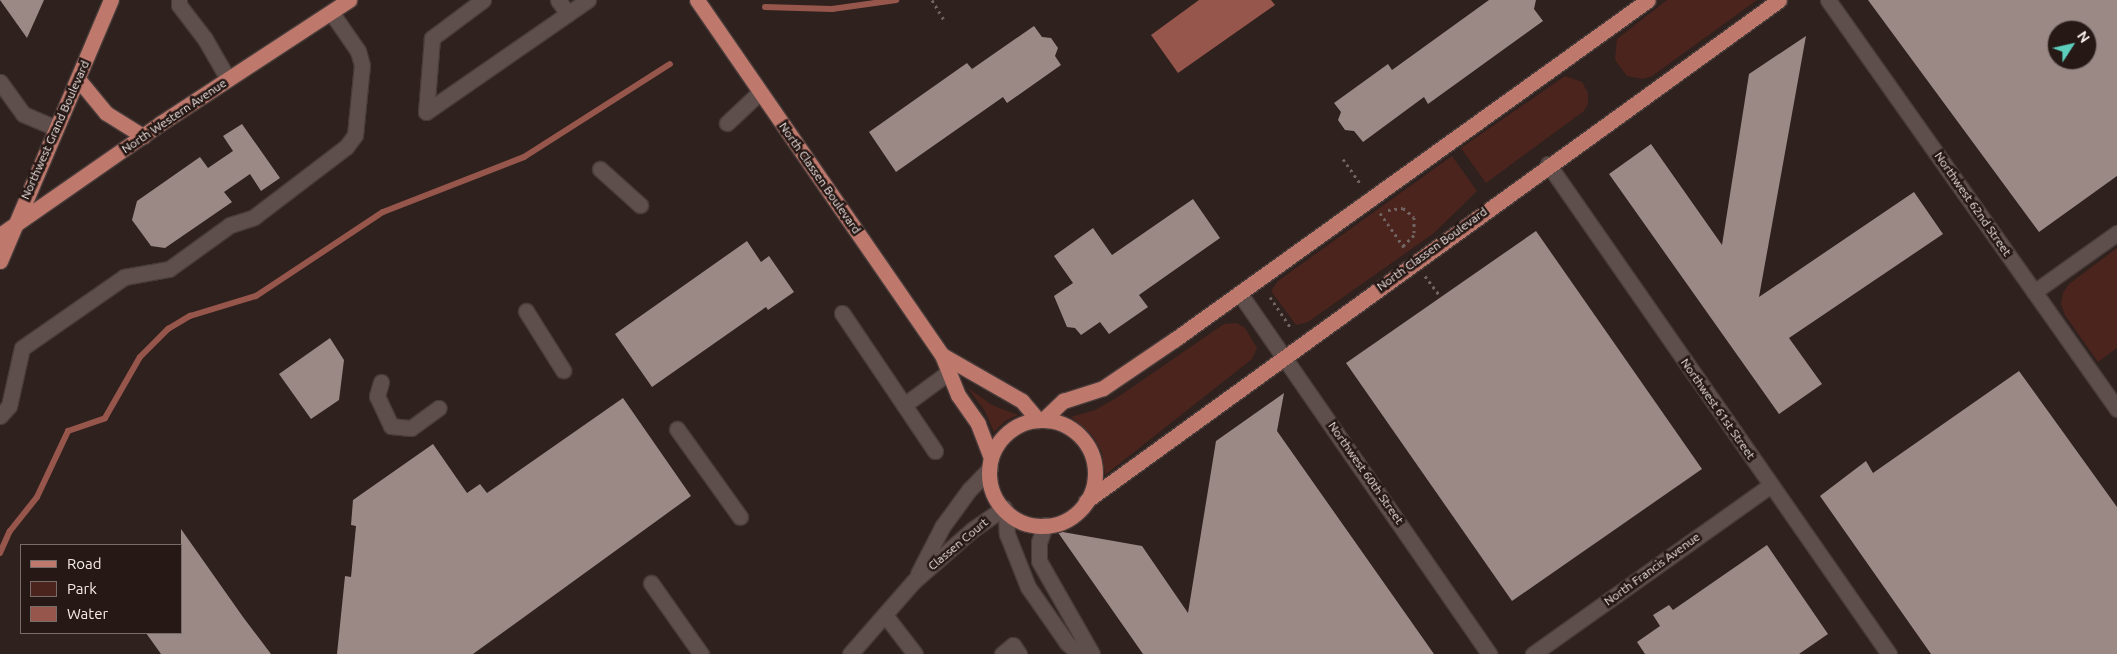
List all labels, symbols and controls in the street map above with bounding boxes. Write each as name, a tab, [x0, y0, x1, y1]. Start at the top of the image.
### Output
north arrow	[2047, 20, 2097, 70]
text: N	[2074, 28, 2093, 46]
street label: Northwest Grand Boulevard	[18, 58, 92, 202]
street label: North Western Avenue	[119, 76, 229, 156]
street label: North Classen Boulevard	[776, 120, 864, 236]
street label: Northwest 62nd Street	[1932, 149, 2014, 259]
street label: North Classen Boulevard	[1374, 204, 1490, 294]
street label: Northwest 61st Street	[1678, 356, 1758, 462]
street label: Northwest 60th Street	[1325, 419, 1407, 527]
street label: Classen Court	[925, 515, 991, 573]
street label: North Francis Avenue	[1601, 529, 1703, 609]
legend	[20, 544, 182, 634]
text: Road	[67, 555, 102, 572]
text: Park	[67, 580, 97, 597]
text: Water	[67, 605, 108, 622]

